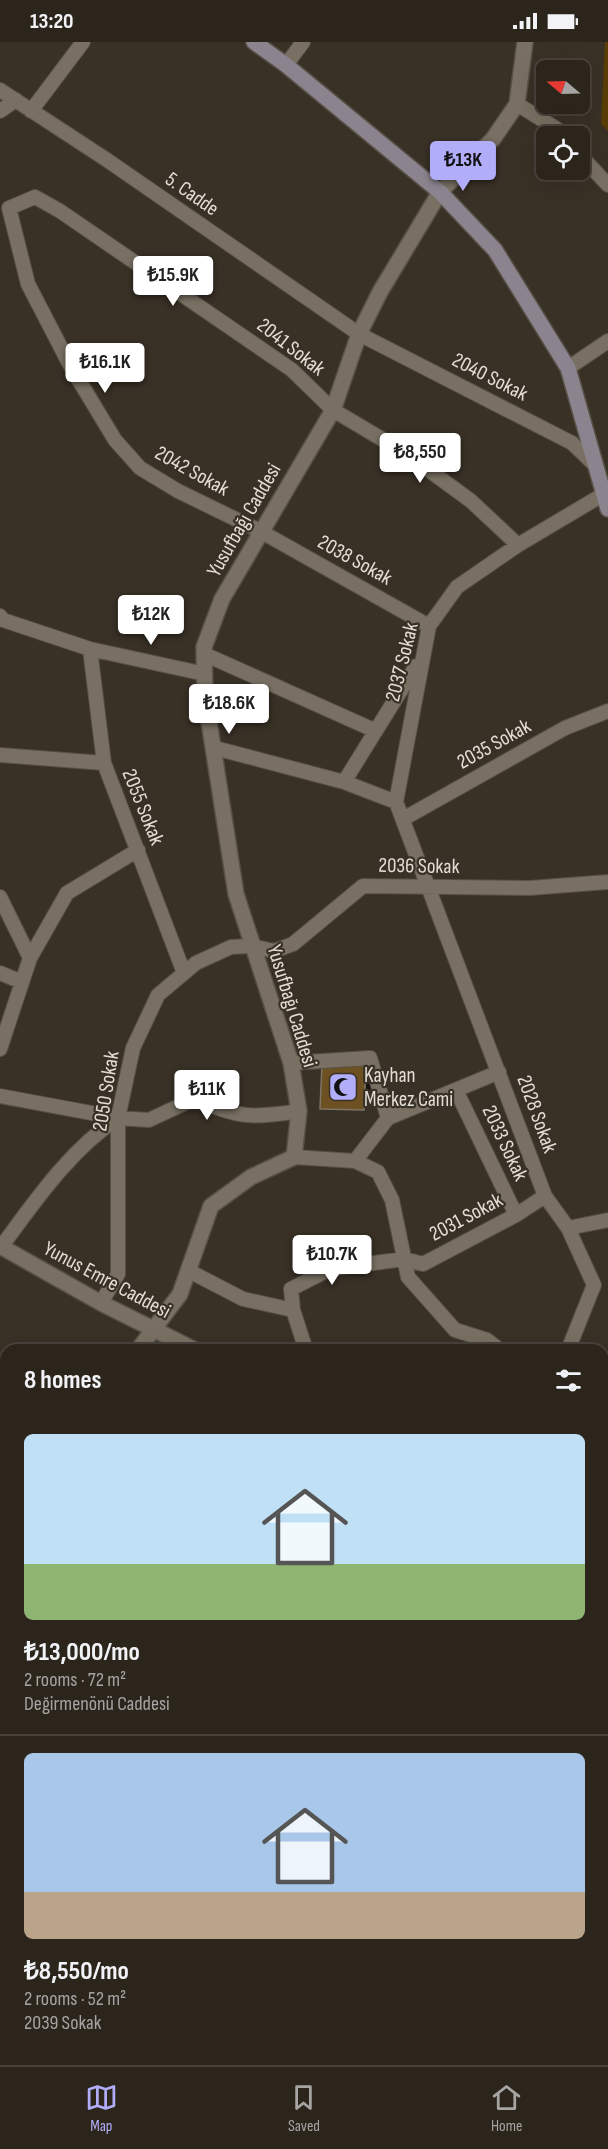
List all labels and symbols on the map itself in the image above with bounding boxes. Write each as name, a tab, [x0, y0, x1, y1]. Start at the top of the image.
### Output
north arrow	[536, 60, 590, 114]
pin: ₺13K	[427, 141, 499, 192]
street label: 5. Cadde	[160, 167, 224, 221]
pin: ₺15.9K	[124, 256, 222, 307]
street label: 2041 Sokak	[252, 313, 330, 381]
pin: ₺16.1K	[56, 343, 154, 394]
street label: 2040 Sokak	[448, 347, 532, 407]
pin: ₺8,550	[371, 433, 469, 484]
street label: 2042 Sokak	[151, 440, 233, 502]
street label: Yusufbağı Caddesi	[201, 459, 287, 581]
street label: 2038 Sokak	[313, 529, 397, 591]
pin: ₺12K	[115, 595, 187, 646]
street label: 2037 Sokak	[380, 620, 424, 704]
pin: ₺18.6K	[180, 684, 278, 735]
street label: 2035 Sokak	[453, 714, 535, 774]
street label: 2055 Sokak	[116, 765, 170, 849]
street label: 2036 Sokak	[378, 853, 460, 879]
street label: Yusufbağı Caddesi	[262, 942, 322, 1070]
street label: 2050 Sokak	[87, 1049, 125, 1133]
place label: Kayhan Merkez Cami	[364, 1063, 453, 1112]
pin: ₺11K	[171, 1070, 243, 1121]
mosque icon: Kayhan Merkez Cami	[327, 1071, 359, 1103]
street label: 2028 Sokak	[511, 1072, 563, 1156]
street label: 2033 Sokak	[477, 1101, 533, 1185]
street label: 2031 Sokak	[425, 1187, 507, 1247]
pin: ₺10.7K	[283, 1235, 381, 1286]
street label: Yunus Emre Caddesi	[39, 1236, 175, 1324]

